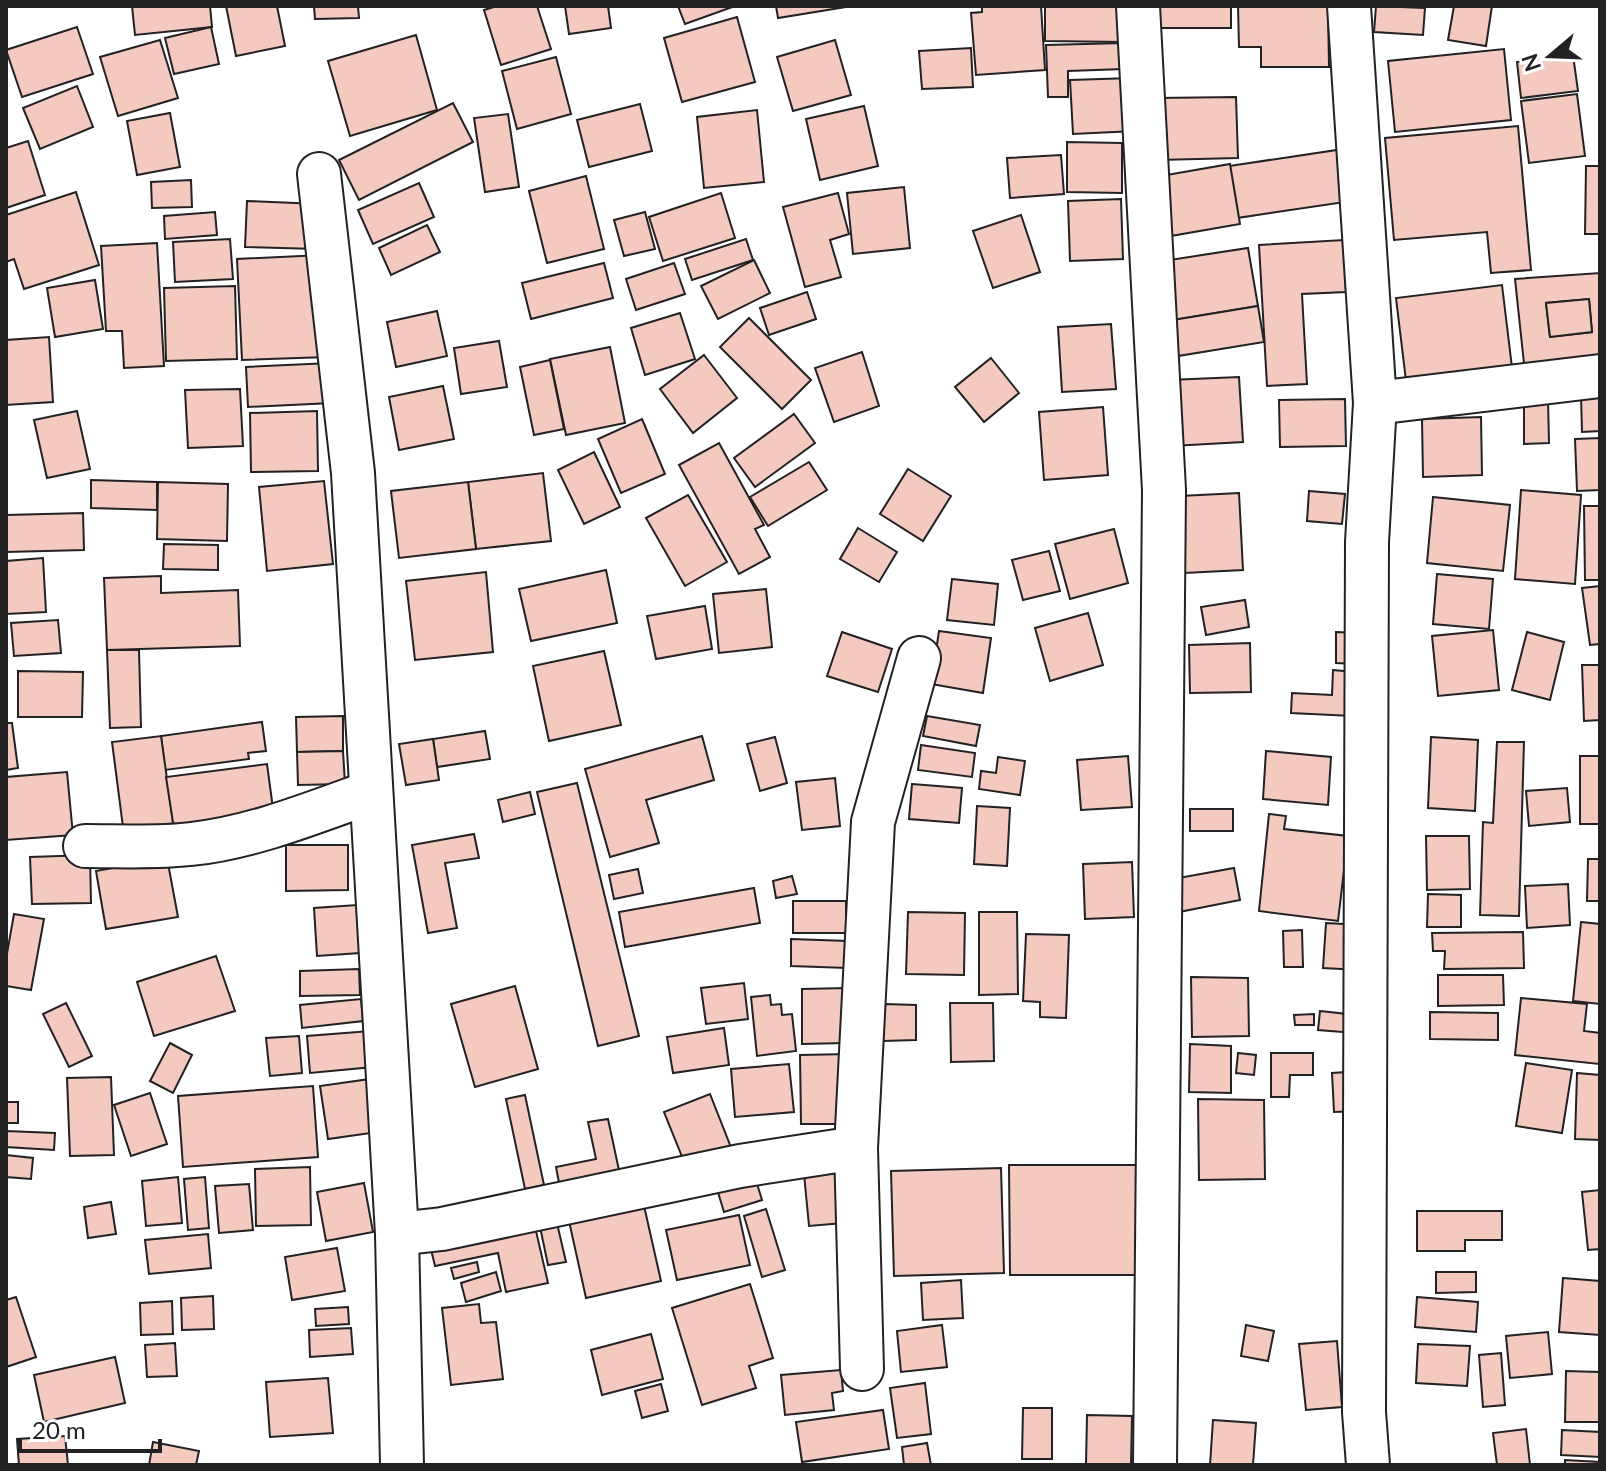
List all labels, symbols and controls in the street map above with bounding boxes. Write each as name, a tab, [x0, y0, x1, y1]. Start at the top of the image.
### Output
north arrow	[1510, 16, 1590, 96]
text: N	[1515, 50, 1546, 75]
scale bar	[20, 1403, 160, 1453]
text: 20 m	[32, 1415, 86, 1444]

